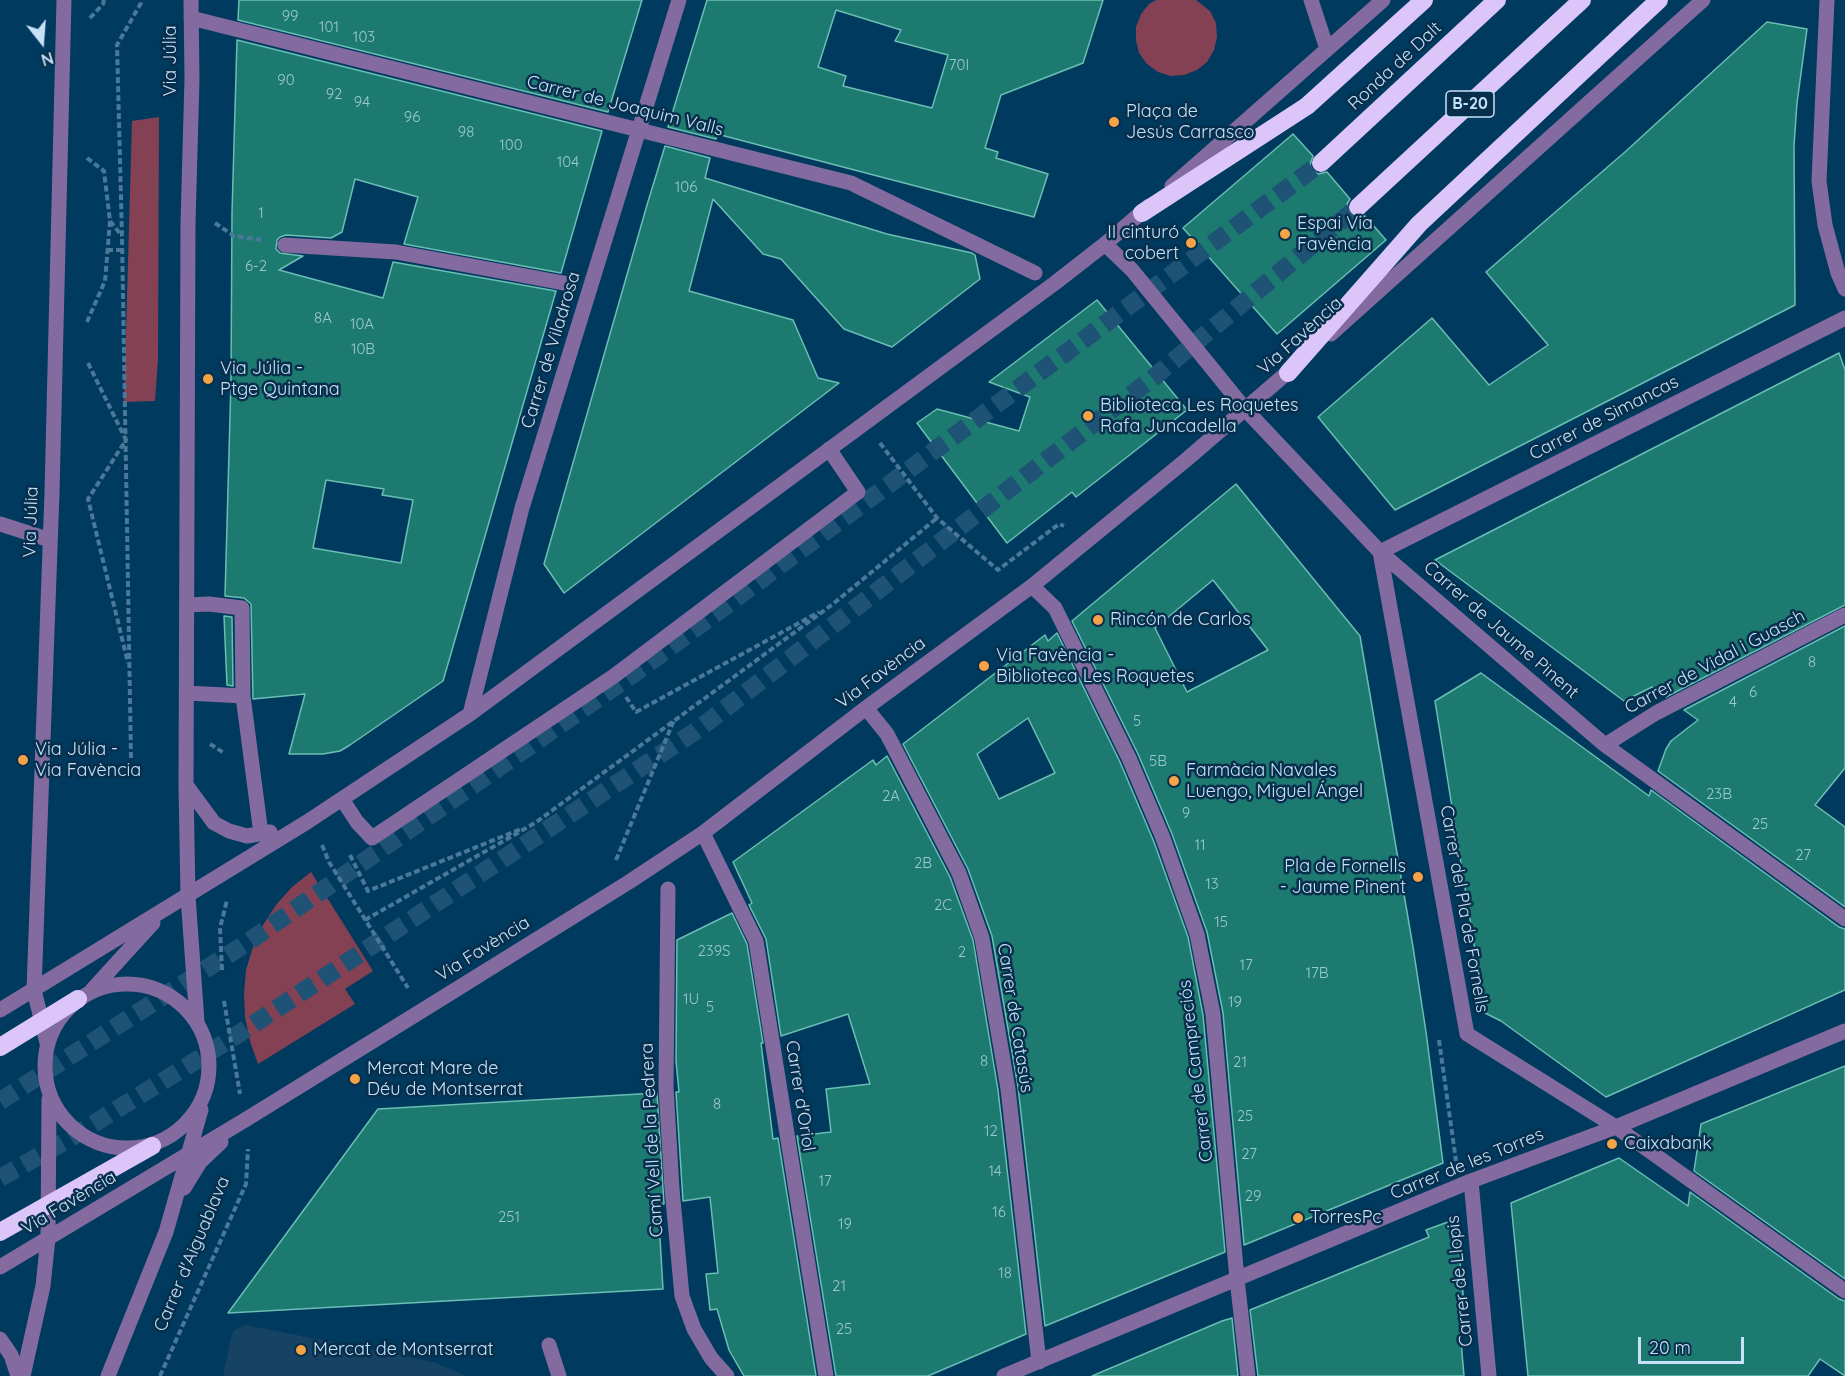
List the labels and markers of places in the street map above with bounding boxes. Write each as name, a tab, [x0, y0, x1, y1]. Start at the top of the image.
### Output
place label: Plaça de Jesús Carrasco	[1126, 101, 1254, 144]
marker: Plaça de Jesús Carrasco	[1107, 115, 1121, 129]
place label: Espai Via Favència	[1297, 213, 1373, 256]
place label: II cinturó cobert	[1107, 222, 1179, 264]
marker: Espai Via Favència	[1278, 227, 1292, 241]
marker: II cinturó cobert	[1184, 236, 1198, 250]
place label: Via Júlia - Ptge Quintana	[220, 358, 340, 400]
marker: Via Júlia - Ptge Quintana	[201, 372, 215, 386]
place label: Biblioteca Les Roquetes Rafa Juncadella	[1100, 395, 1299, 438]
marker: Biblioteca Les Roquetes Rafa Juncadella	[1081, 409, 1095, 423]
place label: Rincón de Carlos	[1110, 609, 1251, 631]
marker: Rincón de Carlos	[1091, 613, 1105, 627]
place label: Via Favència - Biblioteca Les Roquetes	[996, 645, 1195, 688]
marker: Via Favència - Biblioteca Les Roquetes	[977, 659, 991, 673]
place label: Via Júlia - Via Favència	[35, 739, 141, 782]
marker: Via Júlia - Via Favència	[16, 753, 30, 767]
place label: Farmàcia Navales Luengo, Miguel Ángel	[1186, 760, 1363, 802]
marker: Farmàcia Navales Luengo, Miguel Ángel	[1167, 774, 1181, 788]
place label: Pla de Fornells - Jaume Pinent	[1280, 856, 1406, 898]
marker: Pla de Fornells - Jaume Pinent	[1411, 870, 1425, 884]
place label: Mercat Mare de Déu de Montserrat	[367, 1058, 523, 1100]
marker: Mercat Mare de Déu de Montserrat	[348, 1072, 362, 1086]
place label: Caixabank	[1624, 1133, 1712, 1155]
marker: Caixabank	[1605, 1137, 1619, 1151]
place label: TorresPc	[1310, 1207, 1382, 1229]
marker: TorresPc	[1291, 1211, 1305, 1225]
place label: Mercat de Montserrat	[313, 1339, 494, 1361]
marker: Mercat de Montserrat	[294, 1343, 308, 1357]

